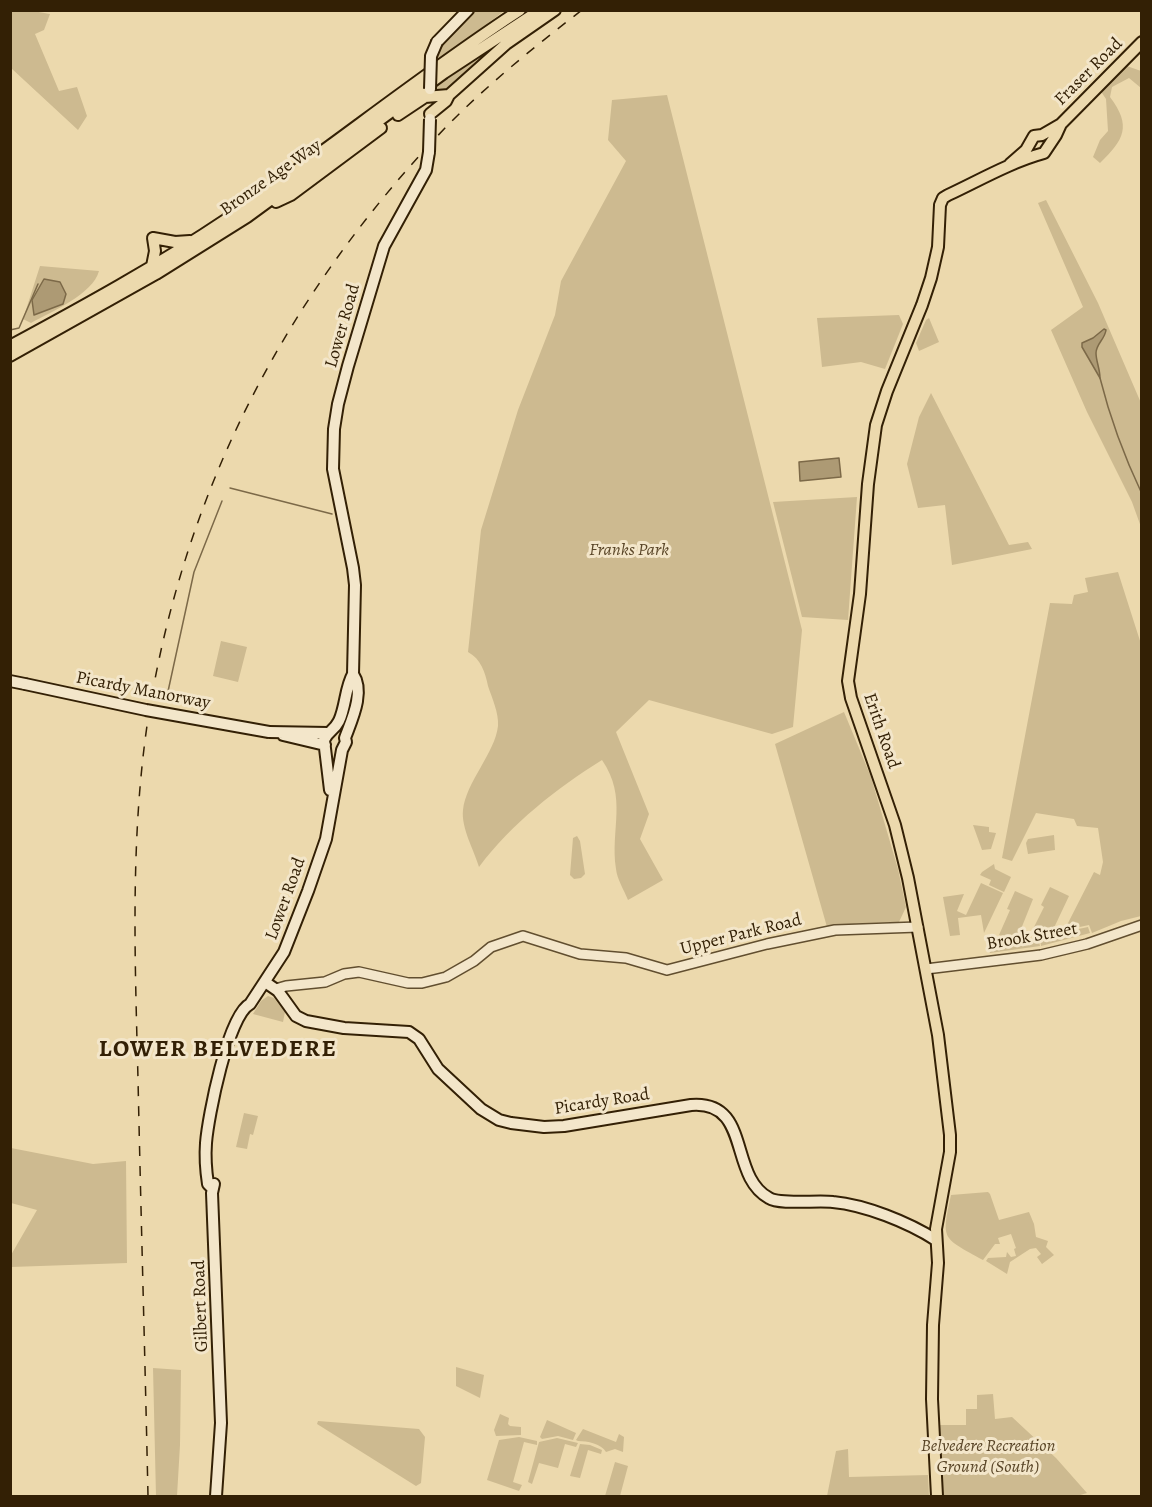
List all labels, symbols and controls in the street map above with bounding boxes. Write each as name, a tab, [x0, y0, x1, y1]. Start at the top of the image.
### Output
street label: Fraser Road	[1051, 34, 1127, 110]
street label: Bronze Age Way	[216, 135, 326, 221]
street label: Lower Road	[321, 282, 365, 370]
park label: Franks Park	[589, 540, 669, 562]
street label: Picardy Manorway	[74, 667, 212, 715]
street label: Erith Road	[858, 690, 904, 772]
street label: Lower Road	[261, 855, 311, 943]
street label: Upper Park Road	[678, 909, 804, 961]
street label: Brook Street	[985, 918, 1079, 956]
district label: LOWER BELVEDERE	[99, 1036, 337, 1064]
street label: Picardy Road	[553, 1084, 651, 1120]
street label: Gilbert Road	[189, 1260, 213, 1352]
park label: Belvedere Recreation Ground (South)	[921, 1436, 1055, 1478]

